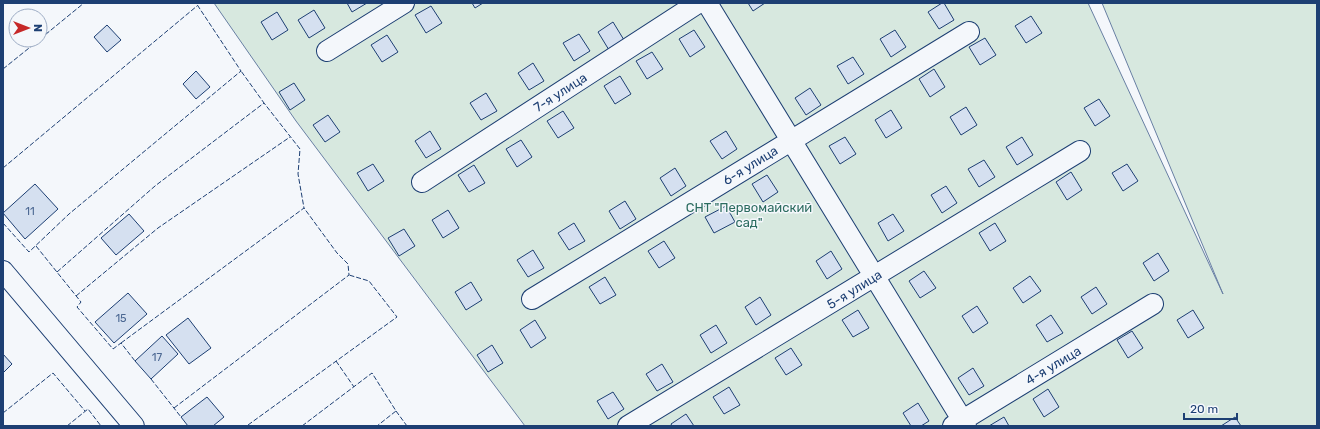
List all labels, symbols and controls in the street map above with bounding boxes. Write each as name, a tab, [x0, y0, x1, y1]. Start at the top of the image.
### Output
north arrow	[8, 8, 48, 48]
text: N	[31, 24, 44, 32]
street label: 7-я улица	[531, 70, 590, 115]
street label: 6-я улица	[720, 143, 780, 188]
park label: СНТ "Первомайский сад"	[686, 200, 812, 230]
house number: 11	[25, 205, 35, 218]
street label: 5-я улица	[824, 267, 884, 312]
house number: 15	[115, 312, 127, 325]
street label: 4-я улица	[1023, 343, 1084, 388]
house number: 17	[152, 351, 163, 364]
scale bar	[1184, 395, 1237, 421]
text: 20 m	[1190, 402, 1218, 416]

